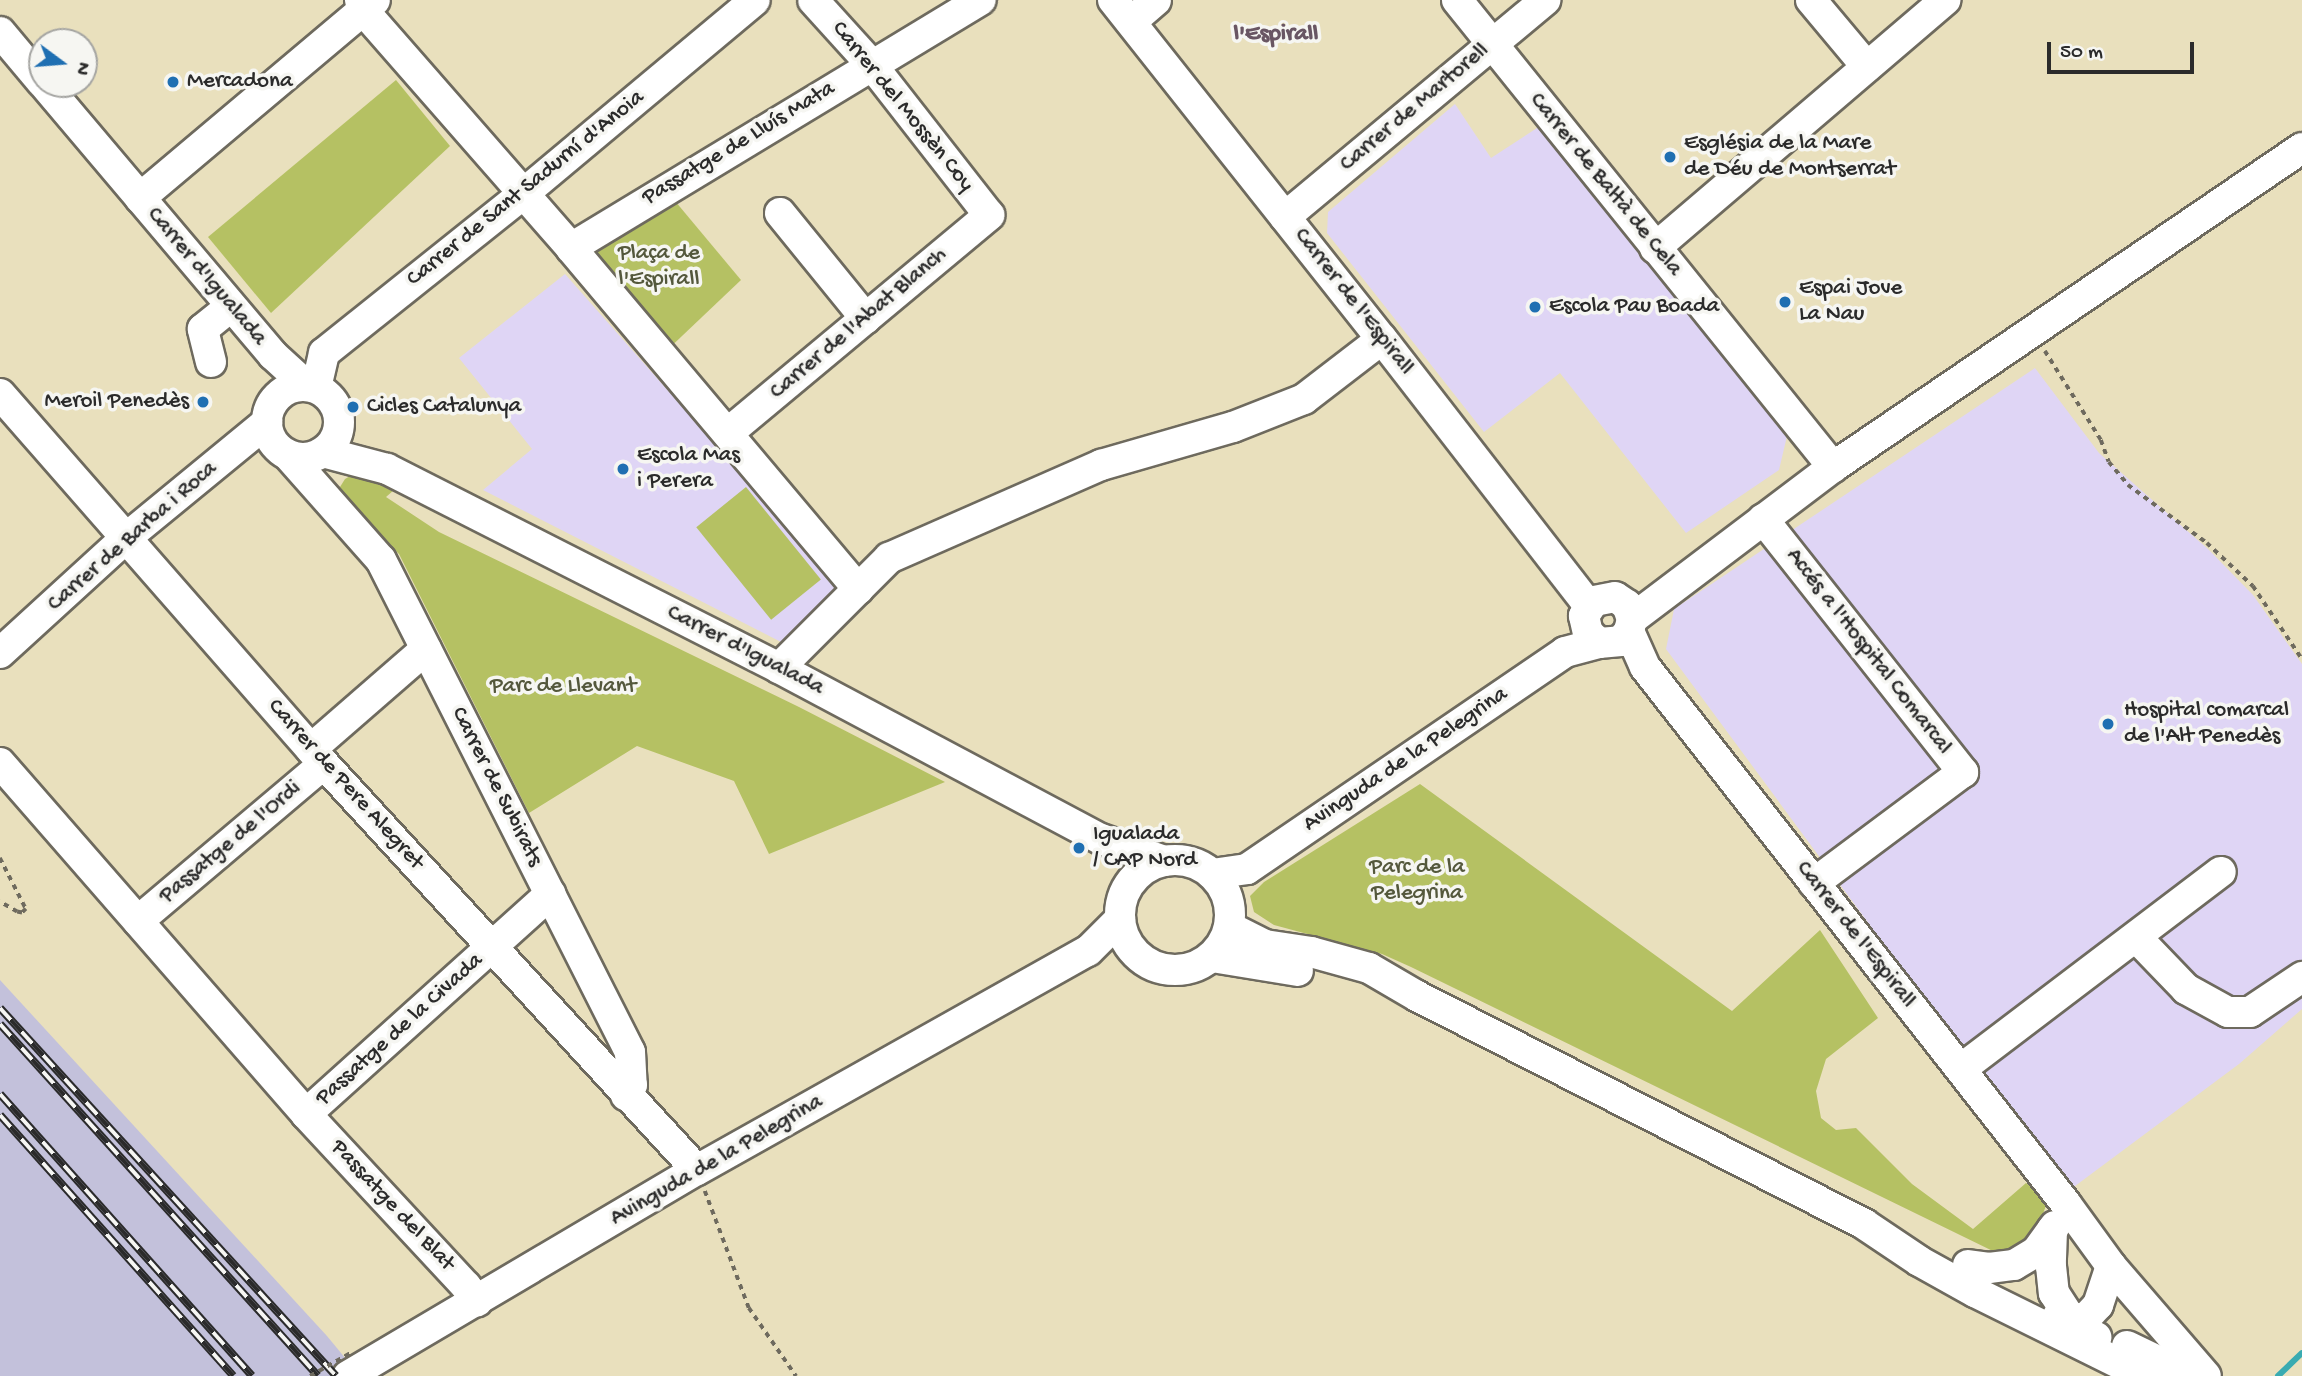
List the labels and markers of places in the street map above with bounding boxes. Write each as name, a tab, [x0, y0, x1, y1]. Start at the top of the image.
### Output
place label: Mercadona	[187, 68, 293, 96]
marker: Mercadona	[165, 74, 181, 90]
place label: Església de la Mare de Déu de Montserrat	[1684, 130, 1896, 184]
marker: Església de la Mare de Déu de Montserrat	[1662, 149, 1678, 165]
place label: Espai Jove La Nau	[1799, 275, 1902, 329]
place label: Escola Pau Boada	[1549, 293, 1719, 321]
marker: Espai Jove La Nau	[1777, 294, 1793, 310]
marker: Escola Pau Boada	[1527, 299, 1543, 315]
place label: Meroil Penedès	[44, 388, 189, 416]
place label: Cicles Catalunya	[367, 393, 521, 421]
marker: Meroil Penedès	[195, 394, 211, 410]
marker: Cicles Catalunya	[345, 399, 361, 415]
place label: Escola Mas i Perera	[637, 442, 740, 496]
marker: Escola Mas i Perera	[615, 461, 631, 477]
place label: Hospital comarcal de l'Alt Penedès	[2124, 697, 2289, 751]
marker: Hospital comarcal de l'Alt Penedès	[2098, 714, 2118, 734]
place label: Igualada / CAP Nord	[1093, 821, 1197, 875]
marker: Igualada / CAP Nord	[1071, 840, 1087, 856]

